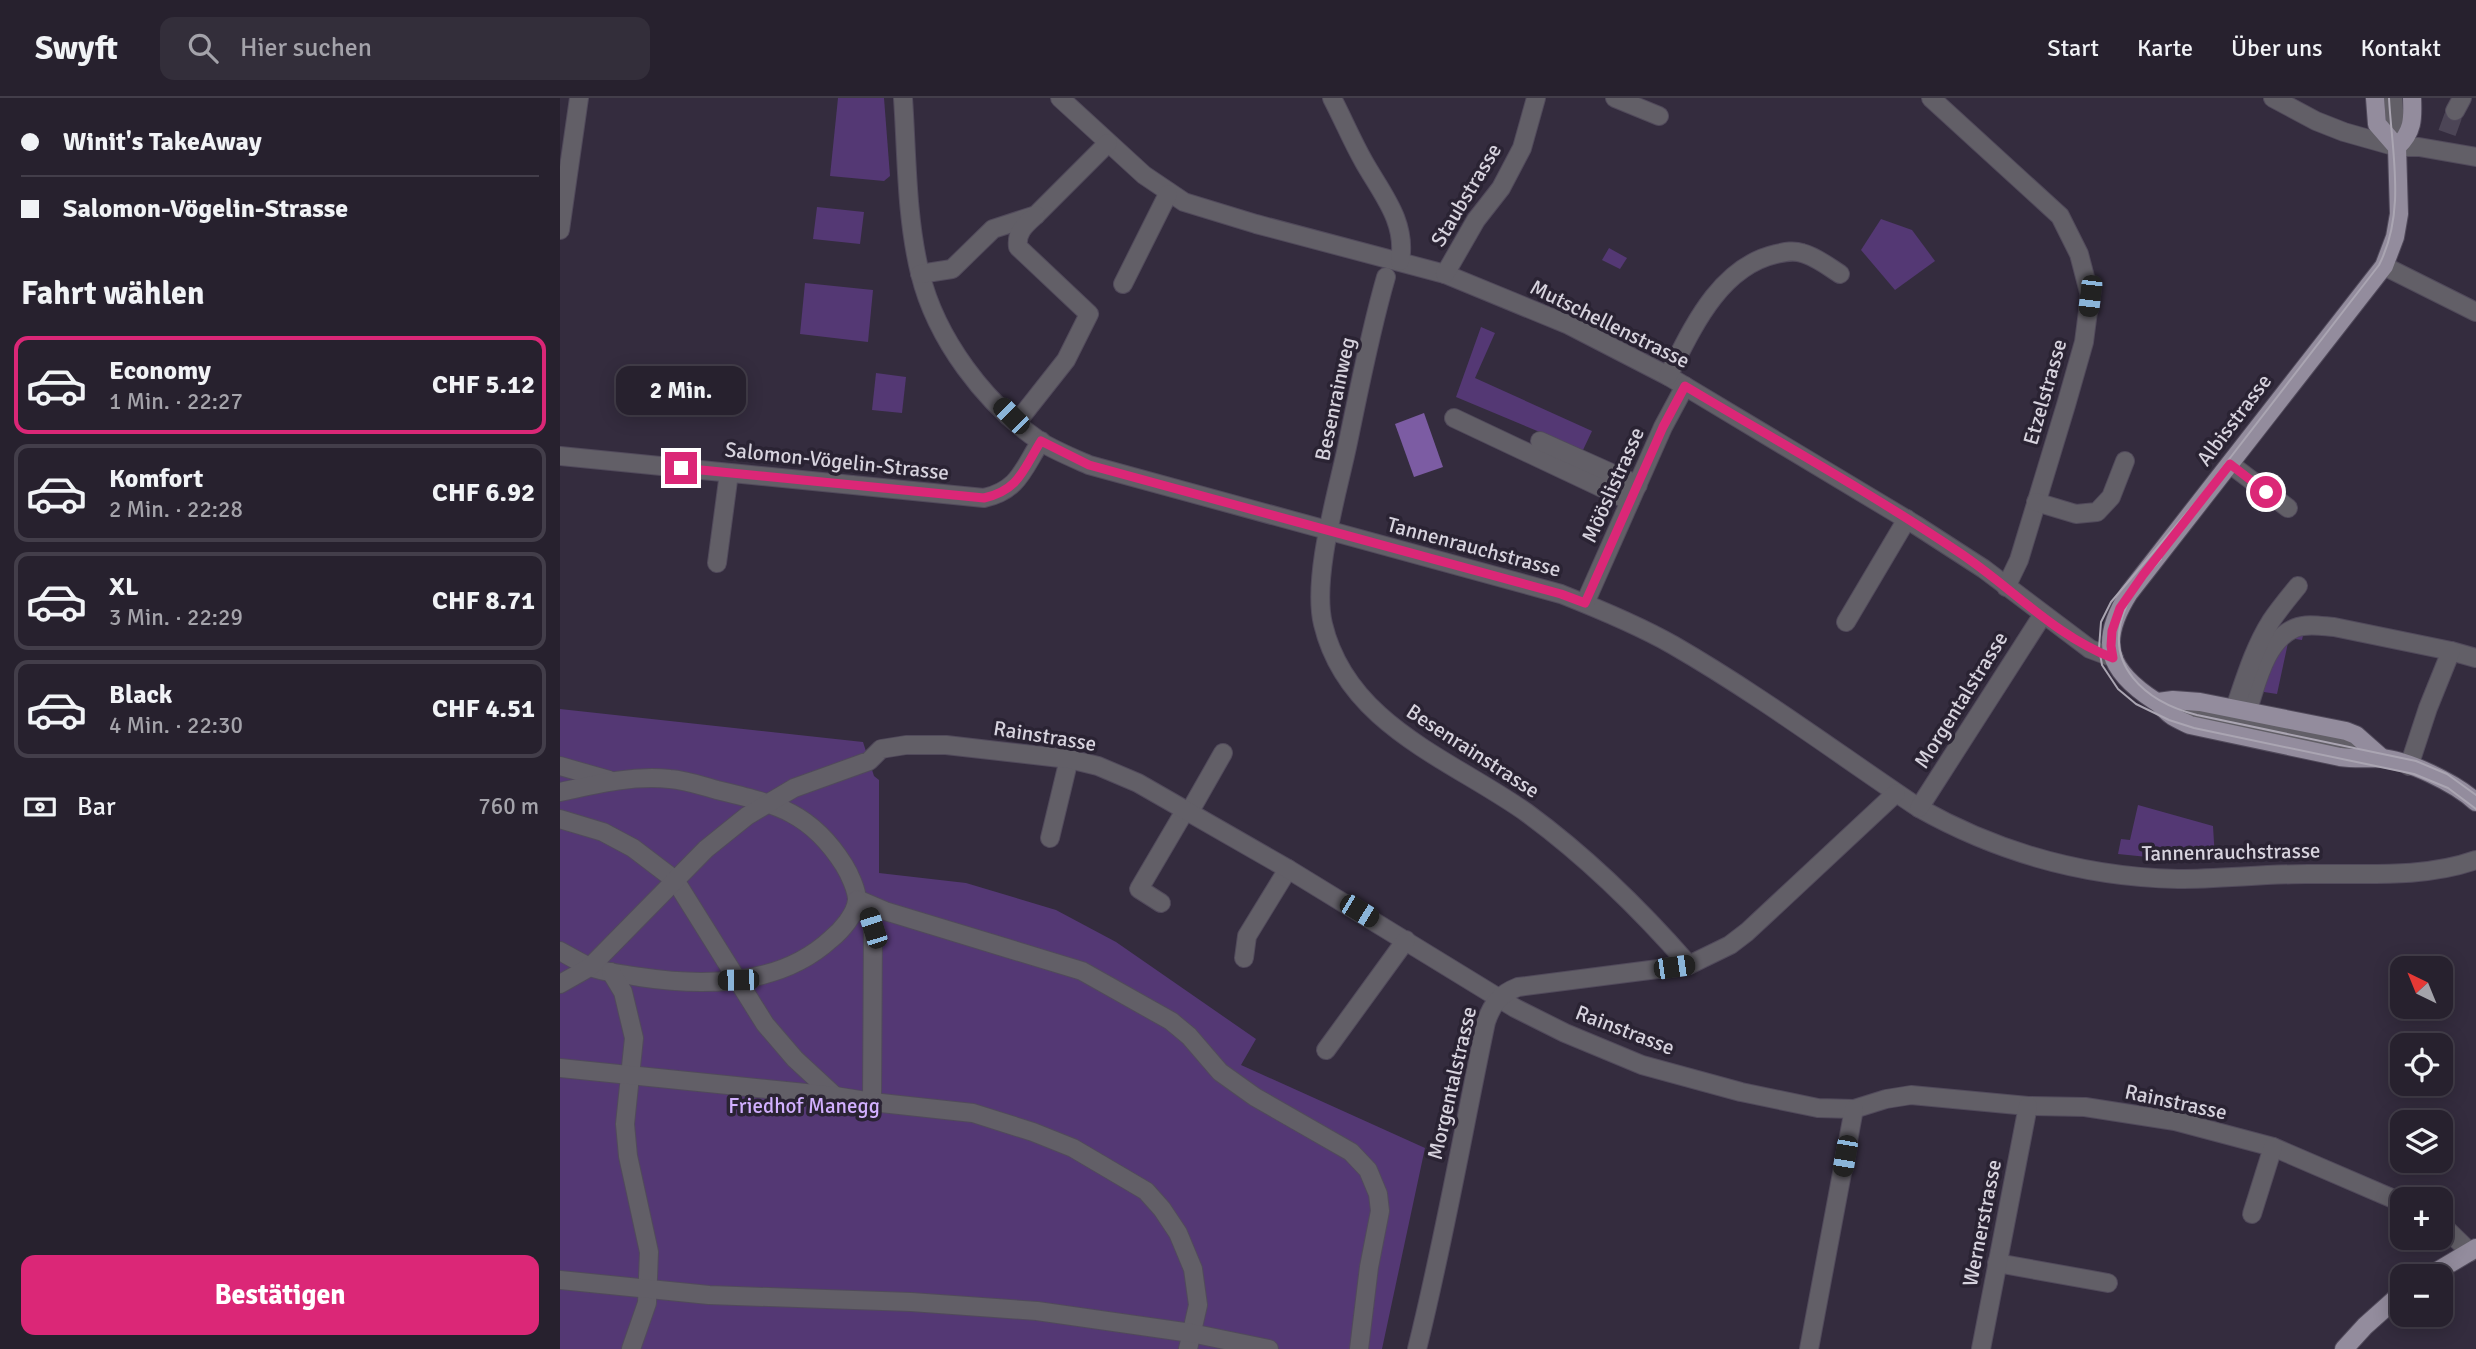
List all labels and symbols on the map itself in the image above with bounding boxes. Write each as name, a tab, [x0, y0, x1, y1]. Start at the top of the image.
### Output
street label: Staubstrasse	[1425, 139, 1507, 251]
street label: Mutschellenstrasse	[1526, 274, 1694, 374]
car	[2078, 274, 2103, 318]
street label: Besenrainweg	[1309, 335, 1361, 463]
street label: Etzelstrasse	[2018, 336, 2072, 448]
callout: 2 Min.	[616, 366, 746, 416]
street label: Albisstrasse	[2191, 369, 2277, 471]
car	[989, 394, 1034, 438]
street label: Mööslistrasse	[1576, 423, 1650, 547]
street label: Salomon-Vögelin-Strasse	[724, 436, 950, 486]
route end	[665, 452, 697, 484]
route start	[2250, 476, 2282, 508]
street label: Tannenrauchstrasse	[1384, 511, 1564, 583]
street label: Morgentalstrasse	[1909, 627, 2013, 773]
street label: Besenrainstrasse	[1402, 698, 1544, 804]
street label: Rainstrasse	[992, 715, 1098, 757]
street label: Tannenrauchstrasse	[2141, 837, 2321, 867]
car	[1336, 891, 1383, 931]
car	[857, 905, 890, 951]
car	[1652, 954, 1697, 980]
north arrow	[2390, 956, 2454, 1018]
car	[717, 969, 760, 991]
street label: Rainstrasse	[1572, 999, 1678, 1061]
street label: Morgentalstrasse	[1422, 1004, 1482, 1162]
street label: Rainstrasse	[2122, 1078, 2230, 1126]
park label: Friedhof Manegg	[728, 1093, 880, 1119]
car	[1832, 1133, 1859, 1179]
street label: Wernerstrasse	[1957, 1157, 2007, 1289]

